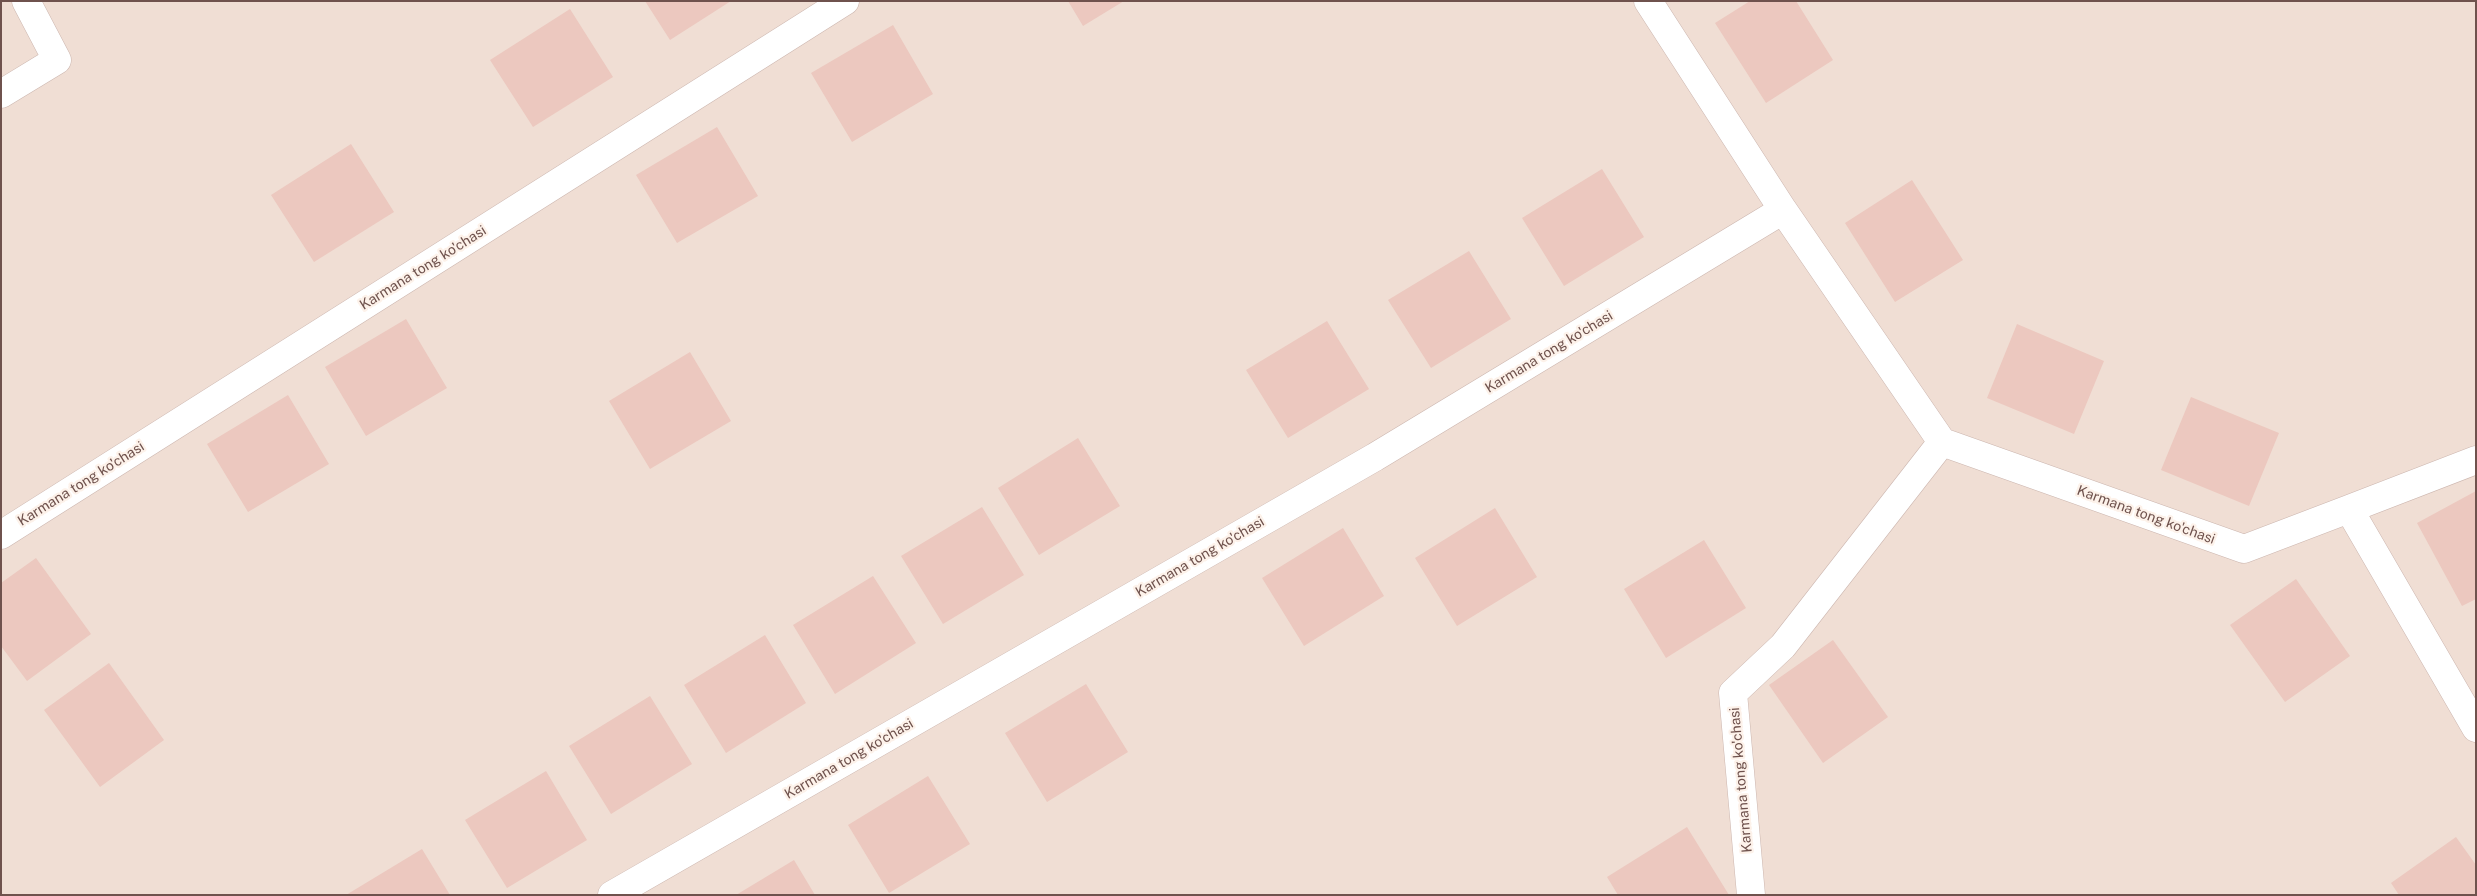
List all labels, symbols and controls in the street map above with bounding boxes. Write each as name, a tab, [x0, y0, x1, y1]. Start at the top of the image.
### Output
street label: Karmana tong ko'chasi	[357, 222, 489, 314]
street label: Karmana tong ko'chasi	[1482, 307, 1616, 397]
street label: Karmana tong ko'chasi	[15, 438, 147, 530]
street label: Karmana tong ko'chasi	[2075, 482, 2217, 548]
street label: Karmana tong ko'chasi	[1133, 513, 1267, 601]
street label: Karmana tong ko'chasi	[1726, 707, 1756, 853]
street label: Karmana tong ko'chasi	[782, 715, 916, 803]

